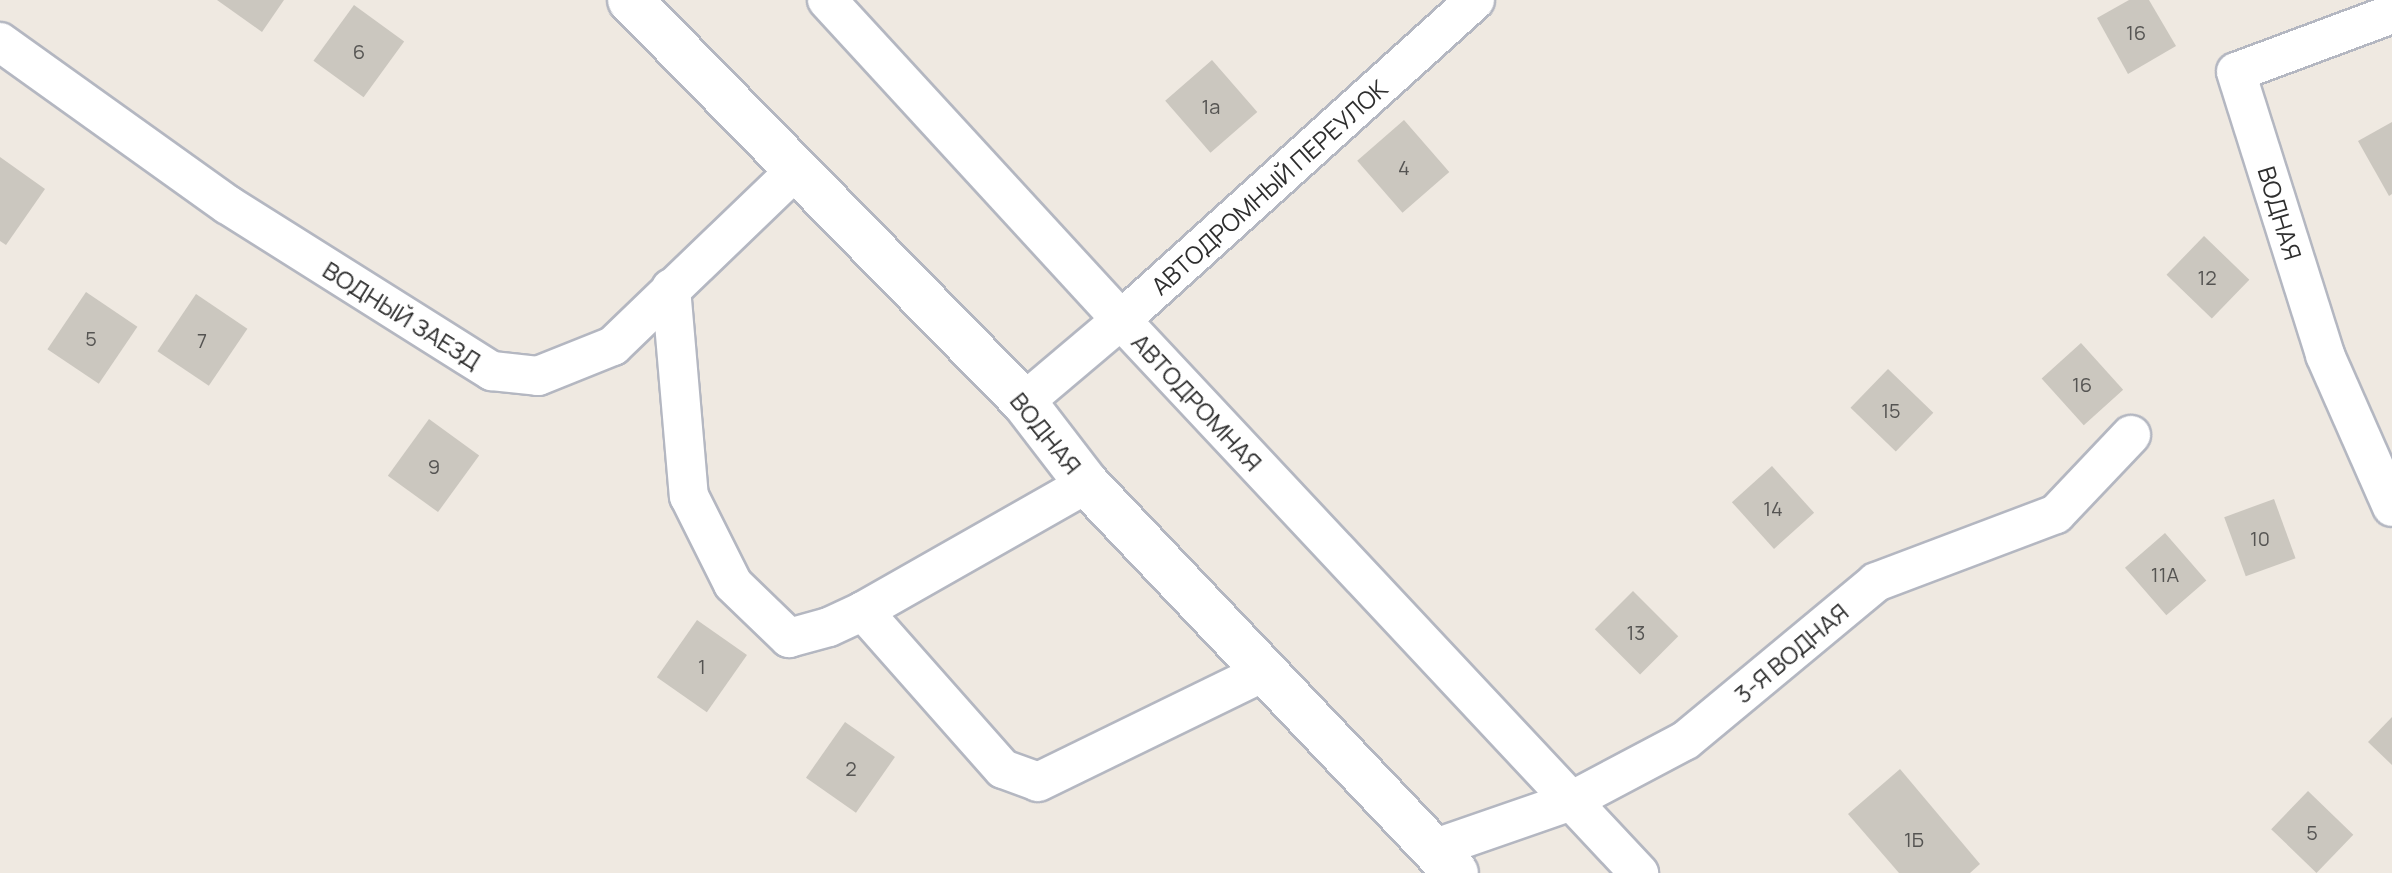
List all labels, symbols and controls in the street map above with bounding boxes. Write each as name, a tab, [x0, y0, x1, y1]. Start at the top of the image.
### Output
house number: 16	[2126, 20, 2146, 44]
house number: 6	[353, 39, 365, 63]
street label: АВТОДРОМНЫЙ ПЕРЕУЛОК	[1145, 74, 1393, 300]
house number: 1а	[1202, 94, 1220, 118]
house number: 4	[1398, 155, 1410, 179]
street label: ВОДНАЯ	[2252, 163, 2308, 263]
street label: ВОДНЫЙ ЗАЕЗД	[318, 255, 486, 375]
house number: 12	[2197, 265, 2217, 289]
house number: 5	[85, 326, 97, 350]
street label: АВТОДРОМНАЯ	[1126, 327, 1268, 477]
house number: 7	[197, 328, 207, 352]
house number: 16	[2072, 372, 2092, 396]
street label: ВОДНАЯ	[1005, 387, 1087, 479]
house number: 15	[1881, 398, 1901, 422]
house number: 9	[428, 454, 440, 478]
house number: 14	[1763, 496, 1783, 520]
house number: 10	[2250, 526, 2270, 550]
house number: 11А	[2151, 562, 2179, 586]
street label: 3-Я ВОДНАЯ	[1728, 597, 1854, 709]
house number: 13	[1627, 620, 1645, 644]
house number: 1	[698, 654, 706, 678]
house number: 2	[845, 756, 857, 780]
house number: 5	[2306, 820, 2318, 844]
house number: 1Б	[1904, 827, 1924, 851]

